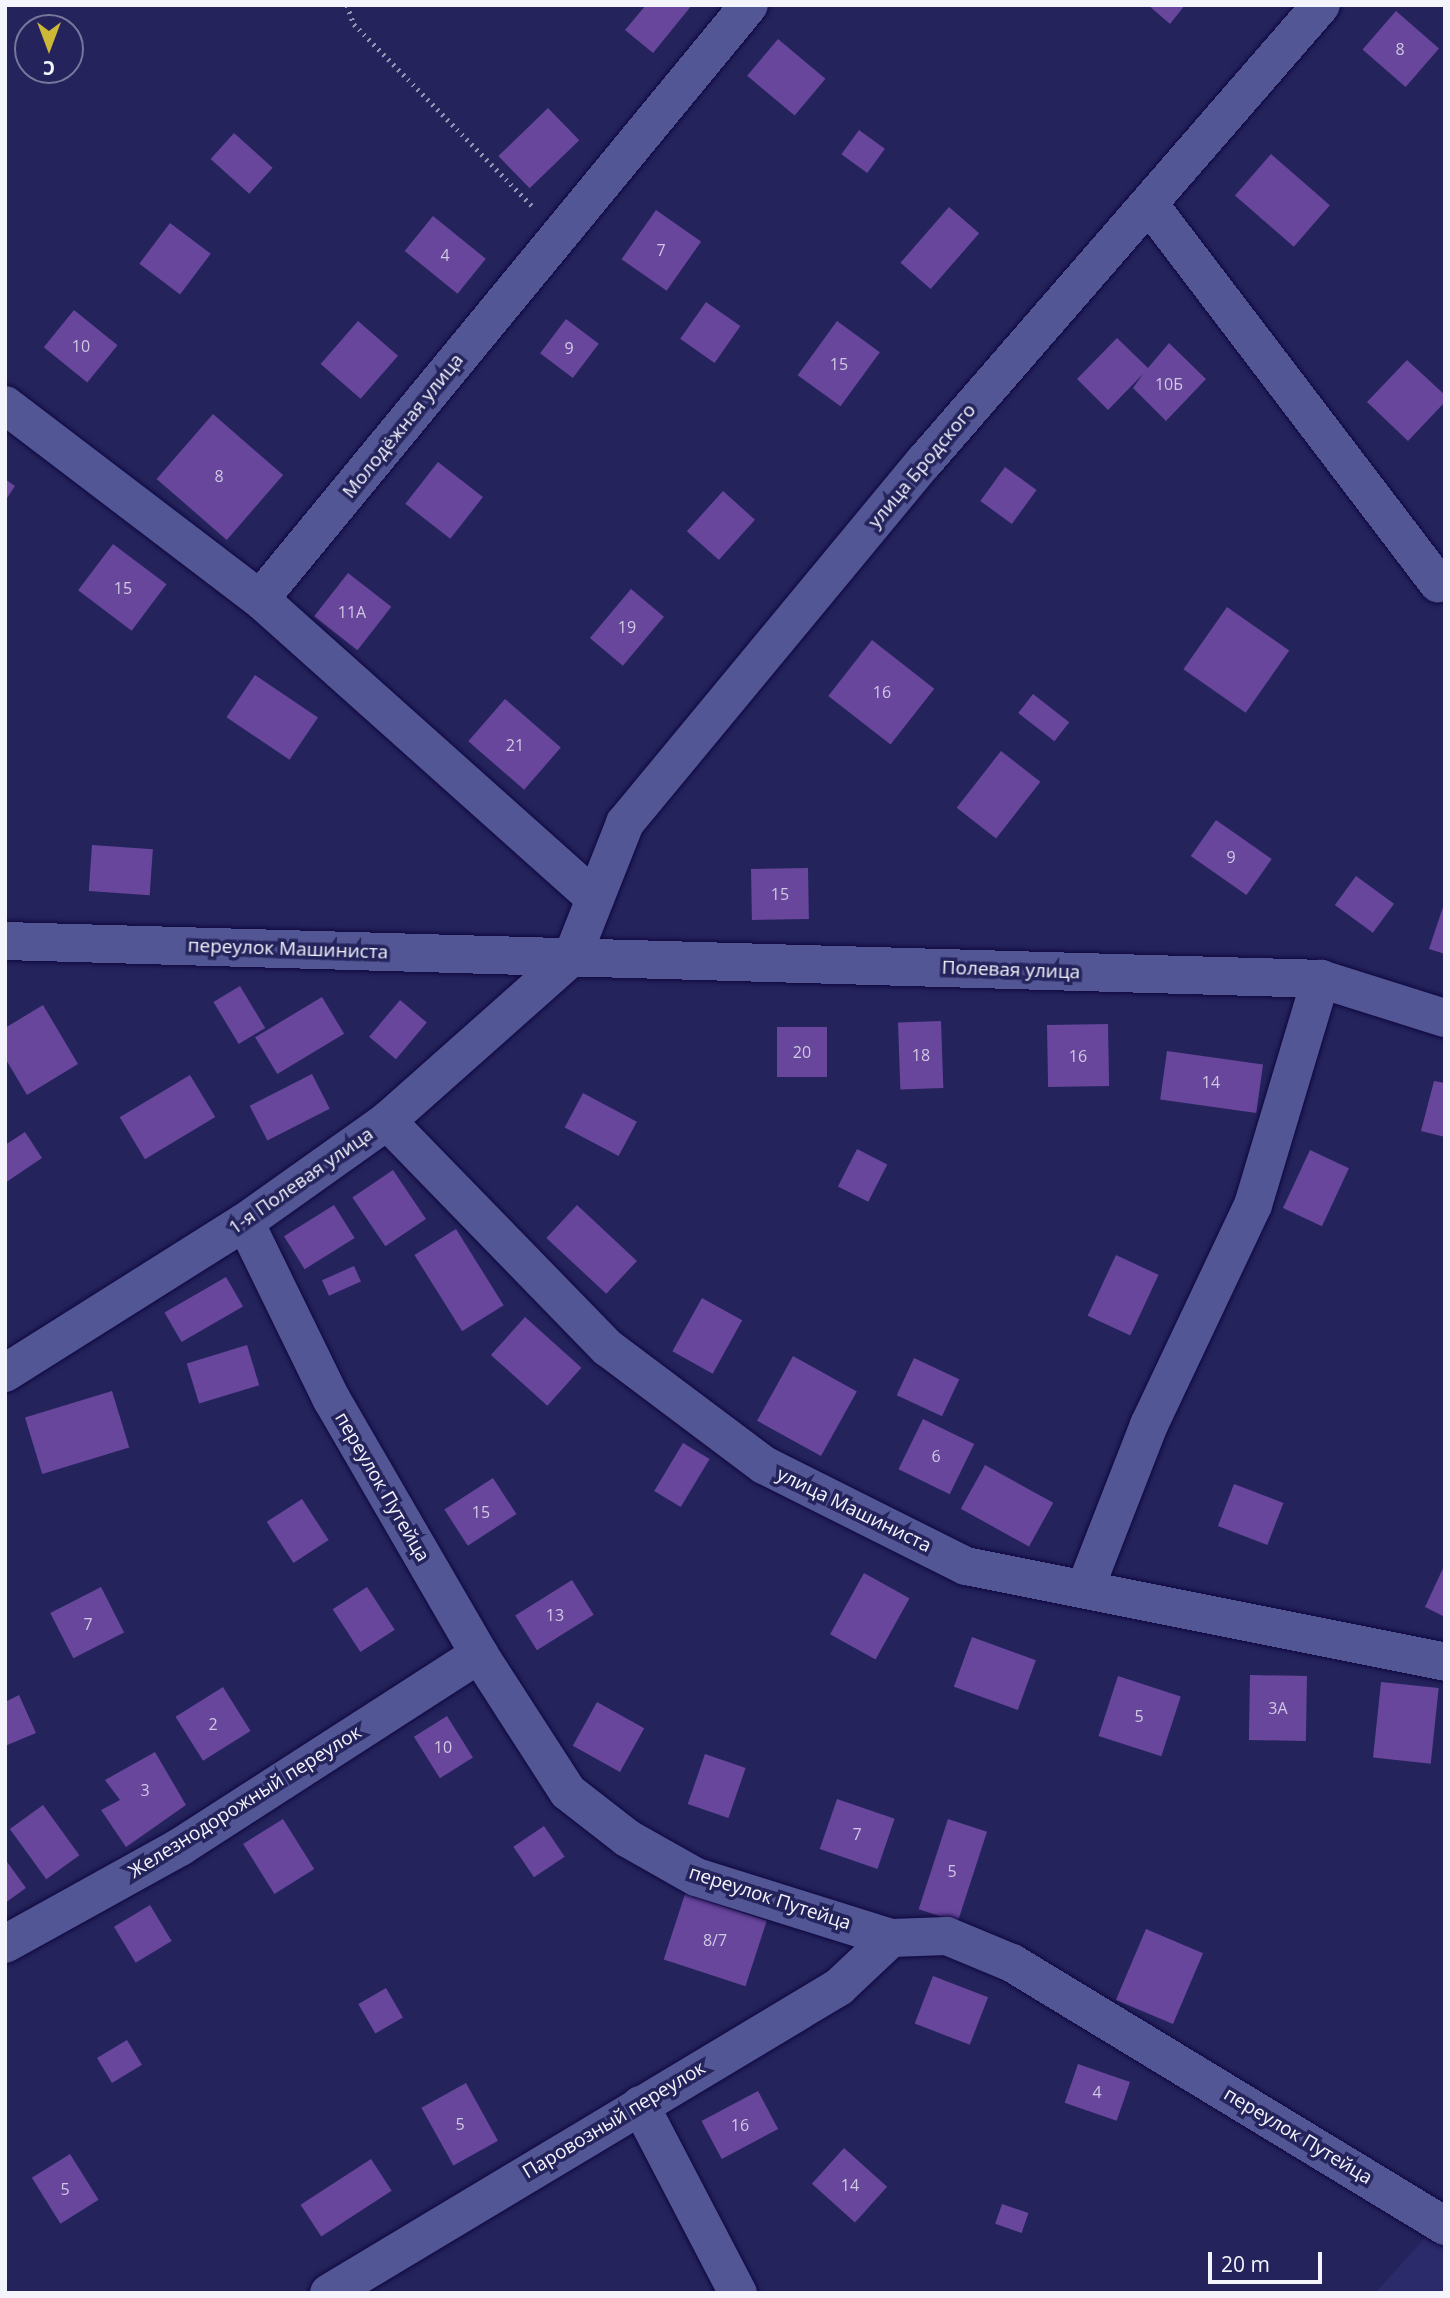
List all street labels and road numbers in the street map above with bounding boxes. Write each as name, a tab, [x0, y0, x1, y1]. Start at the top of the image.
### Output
street label: Молодёжная улица	[338, 349, 468, 503]
street label: улица Бродского	[863, 399, 981, 533]
street label: переулок Машиниста	[187, 934, 389, 964]
street label: Полевая улица	[941, 956, 1081, 984]
street label: 1-я Полевая улица	[224, 1123, 378, 1239]
street label: переулок Путейца	[330, 1408, 434, 1566]
street label: улица Машиниста	[773, 1463, 935, 1557]
street label: Железнодорожный переулок	[124, 1721, 366, 1883]
street label: переулок Путейца	[686, 1861, 854, 1935]
street label: Паровозный переулок	[519, 2056, 709, 2184]
street label: переулок Путейца	[1220, 2083, 1376, 2189]

